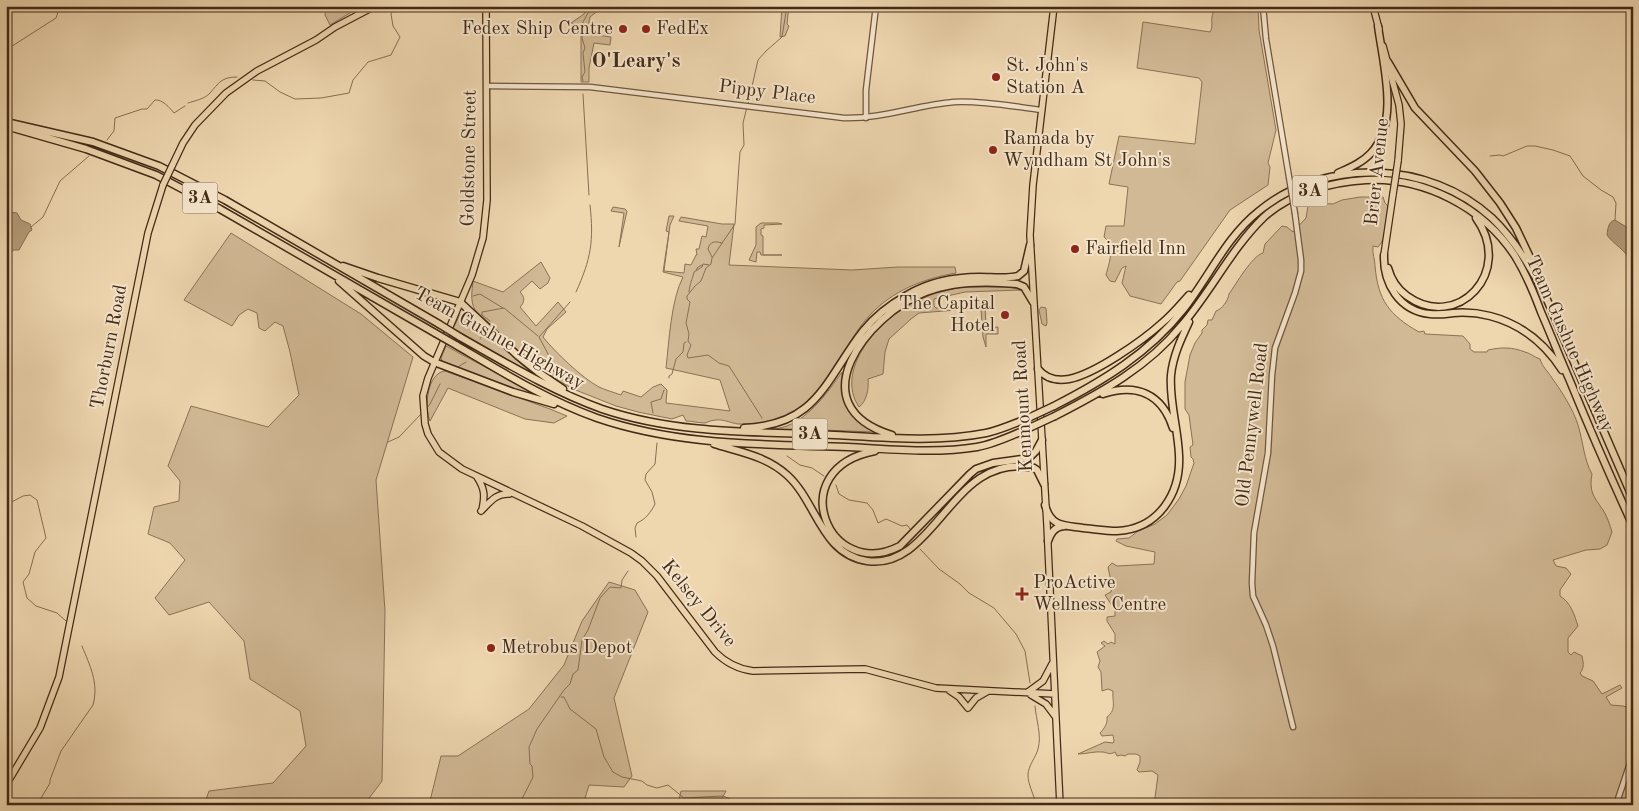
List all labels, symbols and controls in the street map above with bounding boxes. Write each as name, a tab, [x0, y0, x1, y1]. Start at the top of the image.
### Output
place label: Fedex Ship Centre	[462, 20, 613, 39]
place label: FedEx	[656, 20, 709, 39]
marker: Fedex Ship Centre	[617, 23, 629, 35]
marker: FedEx	[640, 23, 652, 35]
district label: O'Leary's	[592, 51, 680, 72]
place label: St. John's Station A	[1006, 57, 1088, 98]
marker: St. John's Station A	[990, 71, 1002, 83]
street label: Pippy Place	[717, 78, 817, 108]
street label: Goldstone Street	[459, 89, 481, 227]
street label: Brier Avenue	[1363, 117, 1393, 227]
place label: Ramada by Wyndham St John's	[1003, 130, 1171, 171]
marker: Ramada by Wyndham St John's	[987, 144, 999, 156]
road number: 3A	[1292, 176, 1328, 207]
road number: 3A	[182, 182, 218, 214]
place label: Fairfield Inn	[1085, 240, 1186, 259]
marker: Fairfield Inn	[1069, 243, 1081, 255]
street label: Team Gushue Highway	[1521, 253, 1617, 435]
street label: Thorburn Road	[89, 283, 131, 411]
street label: Team Gushue Highway	[411, 284, 587, 394]
place label: The Capital Hotel	[899, 295, 995, 336]
marker: The Capital Hotel	[999, 309, 1011, 321]
street label: Kenmount Road	[1011, 339, 1037, 473]
street label: Old Pennywell Road	[1233, 342, 1273, 508]
road number: 3A	[792, 418, 828, 449]
street label: Kelsey Drive	[657, 557, 739, 651]
place label: ProActive Wellness Centre	[1033, 574, 1166, 615]
marker: ProActive Wellness Centre	[1015, 587, 1029, 601]
place label: Metrobus Depot	[501, 639, 632, 658]
marker: Metrobus Depot	[485, 642, 497, 654]

